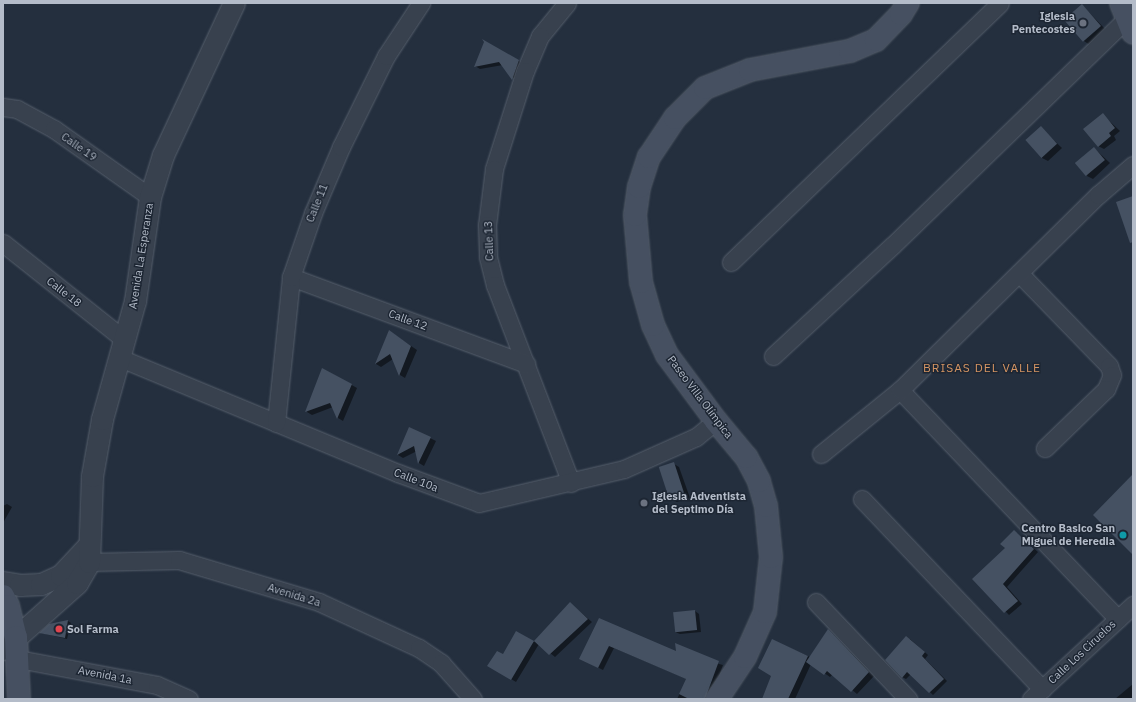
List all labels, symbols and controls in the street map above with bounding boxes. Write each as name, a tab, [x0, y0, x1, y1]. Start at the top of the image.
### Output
place label: Iglesia Pentecostes	[1012, 10, 1075, 36]
marker: Iglesia Pentecostes	[1078, 18, 1088, 28]
street label: Calle 19	[59, 130, 99, 164]
street label: Calle 11	[303, 182, 331, 224]
street label: Avenida La Esperanza	[126, 202, 156, 310]
street label: Calle 13	[482, 221, 496, 261]
street label: Calle 18	[44, 274, 84, 310]
street label: Calle 12	[387, 307, 429, 333]
street label: Paseo Villa Olímpica	[665, 353, 735, 441]
district label: BRISAS DEL VALLE	[923, 361, 1041, 375]
street label: Calle 10a	[392, 466, 440, 494]
place label: Iglesia Adventista del Septimo Día	[652, 490, 746, 516]
marker: Iglesia Adventista del Septimo Día	[639, 498, 649, 508]
place label: Centro Basico San Miguel de Heredia	[1021, 522, 1115, 548]
marker: Centro Basico San Miguel de Heredia	[1118, 530, 1128, 540]
street label: Avenida 2a	[266, 581, 322, 609]
street label: Calle Los Ciruelos	[1046, 617, 1118, 687]
place label: Sol Farma	[67, 622, 119, 636]
marker: Sol Farma	[54, 624, 64, 634]
street label: Avenida 1a	[77, 663, 133, 687]

